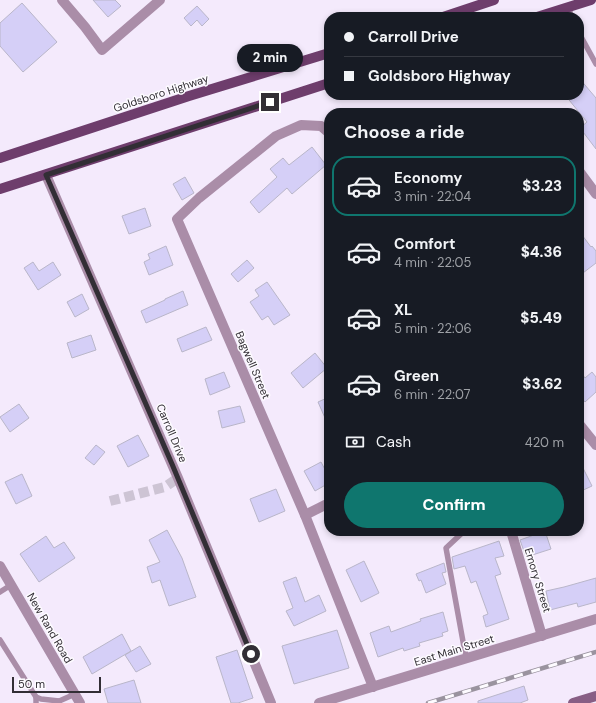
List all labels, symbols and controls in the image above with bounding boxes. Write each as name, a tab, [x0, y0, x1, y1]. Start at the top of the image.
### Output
text: Carroll Drive	[368, 27, 459, 47]
callout: 2 min	[237, 44, 303, 72]
text: 2 min	[253, 49, 287, 66]
text: Goldsboro Highway	[368, 66, 511, 86]
street label: Goldsboro Highway	[112, 71, 210, 115]
route end	[261, 93, 279, 111]
text: Choose a ride	[344, 120, 465, 144]
icon: car	[346, 168, 382, 204]
text: Economy	[394, 168, 462, 188]
text: $3.23	[522, 176, 562, 196]
text: 3 min · 22:04	[394, 188, 471, 205]
icon: car	[346, 234, 382, 270]
text: Comfort	[394, 234, 455, 254]
text: $4.36	[521, 242, 562, 262]
text: 4 min · 22:05	[394, 254, 471, 271]
icon: car	[346, 300, 382, 336]
text: XL	[394, 300, 412, 320]
text: $5.49	[520, 308, 562, 328]
text: 5 min · 22:06	[394, 320, 472, 337]
street label: Bagwell Street	[232, 329, 274, 401]
icon: car	[346, 366, 382, 402]
text: Green	[394, 366, 439, 386]
text: $3.62	[522, 374, 562, 394]
text: 6 min · 22:07	[394, 386, 471, 403]
street label: Carroll Drive	[153, 402, 191, 464]
icon: cash	[344, 431, 366, 453]
text: Cash	[376, 432, 411, 452]
text: 420 m	[525, 434, 564, 451]
button: Confirm	[344, 482, 564, 528]
street label: Emory Street	[522, 546, 554, 614]
street label: New Rand Road	[24, 590, 76, 666]
street label: East Main Street	[412, 631, 496, 669]
route start	[242, 645, 260, 663]
scale bar	[12, 675, 101, 694]
text: 50 m	[18, 677, 45, 691]

